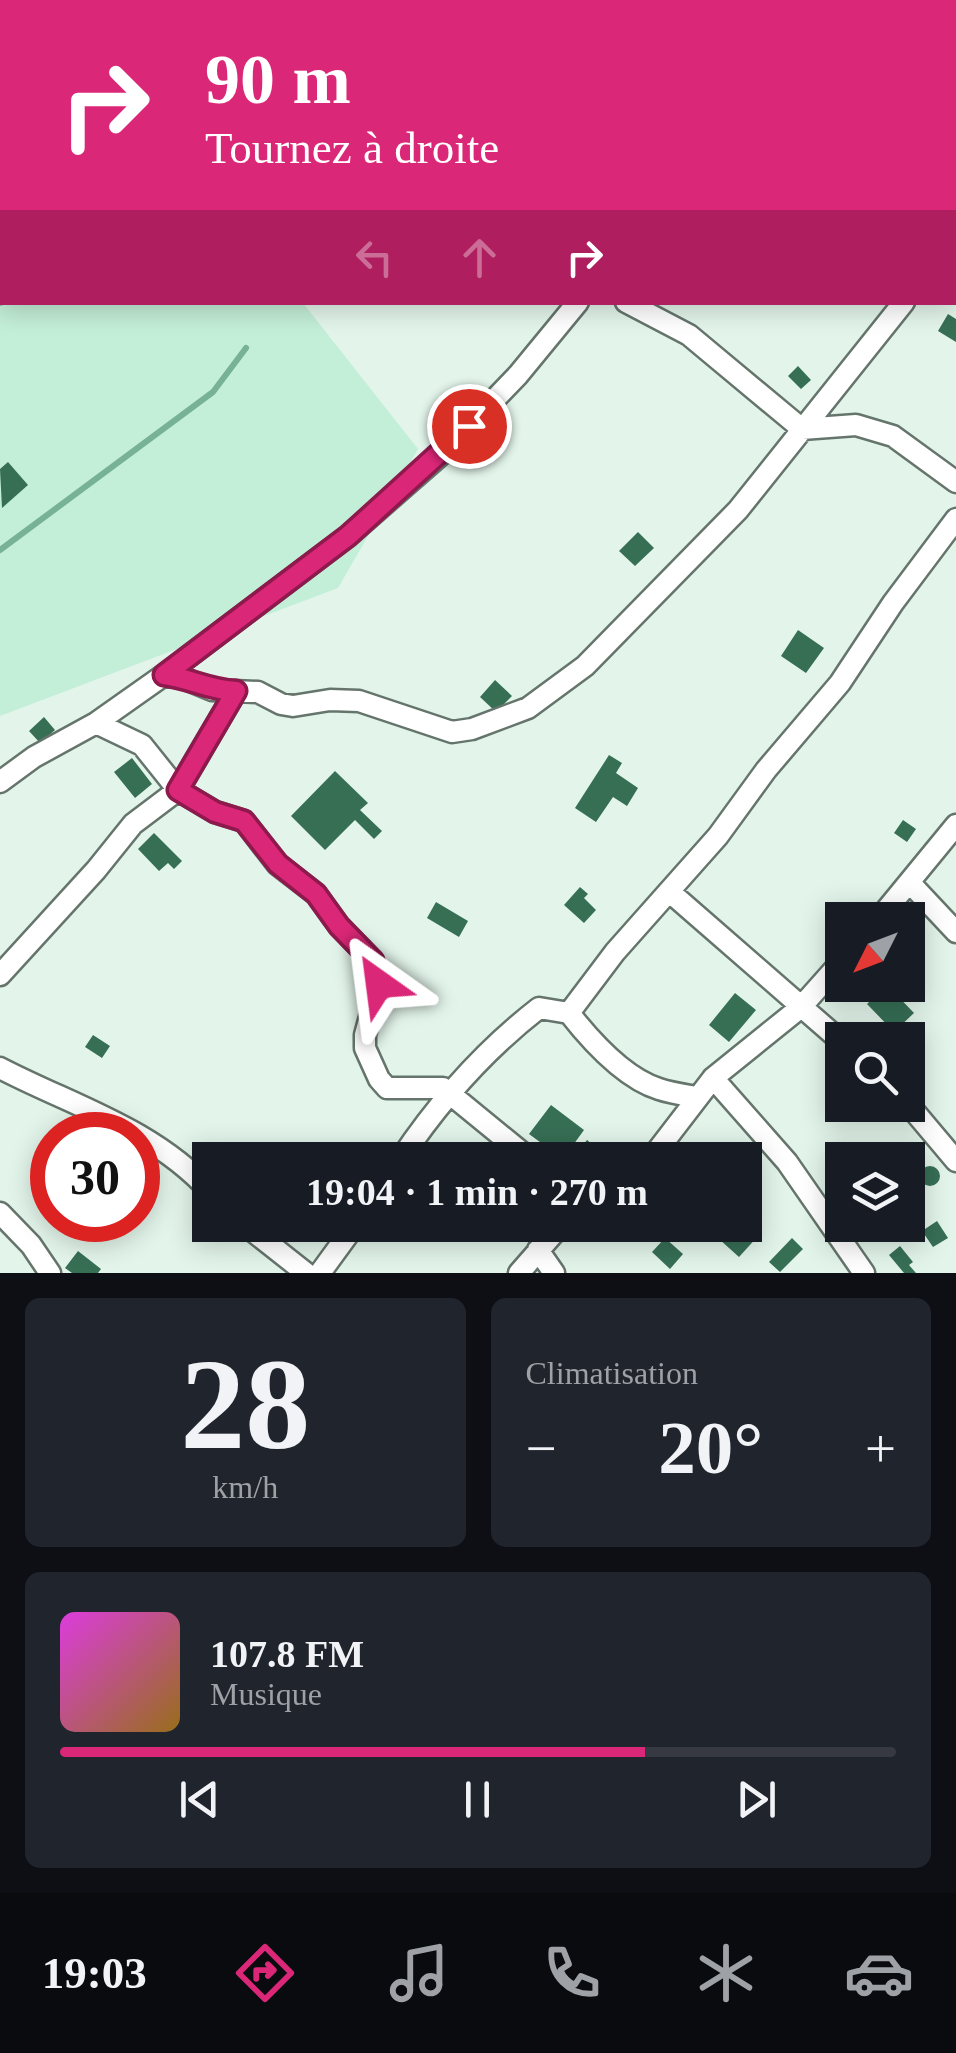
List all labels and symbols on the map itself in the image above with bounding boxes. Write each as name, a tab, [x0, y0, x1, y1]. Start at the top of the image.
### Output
pin	[427, 384, 512, 469]
north arrow	[825, 902, 925, 1002]
position arrow	[327, 932, 431, 1036]
speed limit sign: 30	[30, 1112, 160, 1242]

